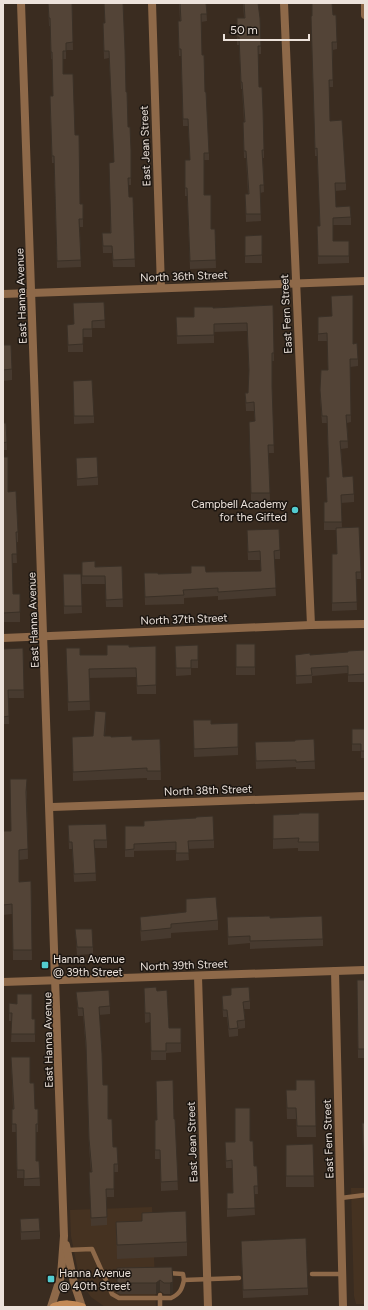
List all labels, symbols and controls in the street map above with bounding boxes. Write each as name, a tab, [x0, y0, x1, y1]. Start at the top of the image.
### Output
scale bar	[224, 16, 309, 42]
text: 50 m	[230, 23, 258, 37]
street label: East Jean Street	[138, 105, 153, 187]
street label: East Hanna Avenue	[13, 248, 30, 344]
street label: North 36th Street	[140, 268, 228, 285]
street label: East Fern Street	[278, 274, 295, 354]
place label: Campbell Academy for the Gifted	[191, 498, 287, 524]
marker: Campbell Academy for the Gifted	[290, 505, 300, 515]
street label: East Hanna Avenue	[25, 572, 42, 668]
street label: North 37th Street	[140, 611, 228, 628]
street label: North 38th Street	[164, 782, 252, 799]
place label: Hanna Avenue @ 39th Street	[53, 953, 125, 979]
street label: North 39th Street	[140, 957, 228, 974]
marker: Hanna Avenue @ 39th Street	[40, 960, 50, 970]
street label: East Hanna Avenue	[41, 992, 56, 1088]
street label: East Fern Street	[321, 1099, 336, 1179]
street label: East Jean Street	[185, 1101, 200, 1183]
place label: Hanna Avenue @ 40th Street	[59, 1267, 131, 1293]
marker: Hanna Avenue @ 40th Street	[46, 1274, 56, 1284]

